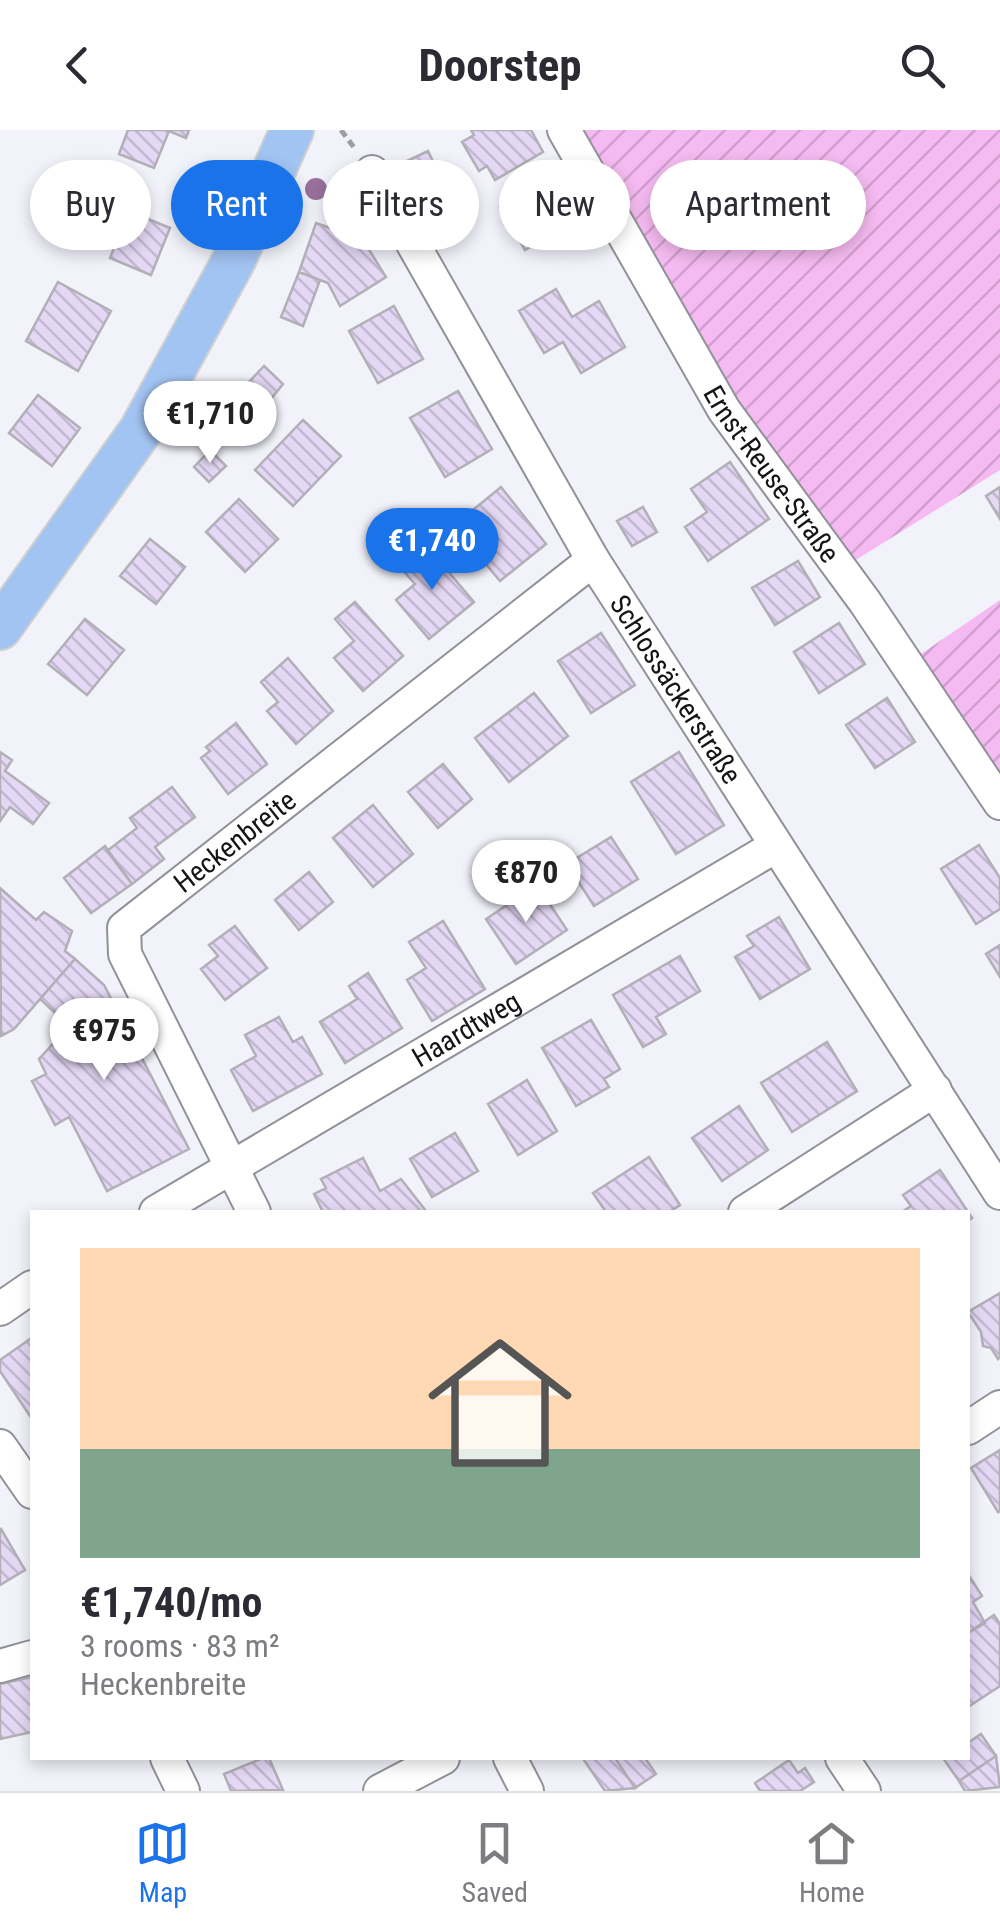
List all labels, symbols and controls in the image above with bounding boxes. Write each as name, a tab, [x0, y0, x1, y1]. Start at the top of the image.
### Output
icon: back	[50, 38, 105, 93]
icon: search	[895, 38, 950, 93]
text: Doorstep	[418, 39, 582, 92]
chip: Buy	[30, 160, 151, 250]
chip: Rent	[171, 160, 303, 250]
chip: Filters	[323, 160, 479, 250]
chip: New	[499, 160, 630, 250]
chip: Apartment	[650, 160, 866, 250]
street label: Ernst-Reuse-Straße	[696, 380, 846, 569]
pin: €1,710	[129, 381, 291, 466]
text: €1,710	[166, 394, 254, 432]
pin: €1,740	[351, 508, 513, 593]
text: €1,740	[388, 521, 476, 559]
street label: Schlossäckerstraße	[603, 589, 748, 790]
street label: Heckenbreite	[167, 784, 302, 900]
pin: €870	[467, 840, 585, 925]
text: €870	[494, 853, 558, 891]
street label: Haardtweg	[406, 985, 526, 1074]
pin: €975	[45, 998, 163, 1083]
text: €975	[72, 1011, 136, 1049]
icon: home	[410, 1313, 590, 1493]
text: €1,740/mo	[80, 1578, 262, 1627]
text: 3 rooms · 83 m²	[80, 1627, 279, 1665]
text: Heckenbreite	[80, 1665, 246, 1703]
tab: Map	[135, 1816, 190, 1909]
tab: Saved	[461, 1816, 528, 1909]
tab: Home	[799, 1816, 865, 1909]

